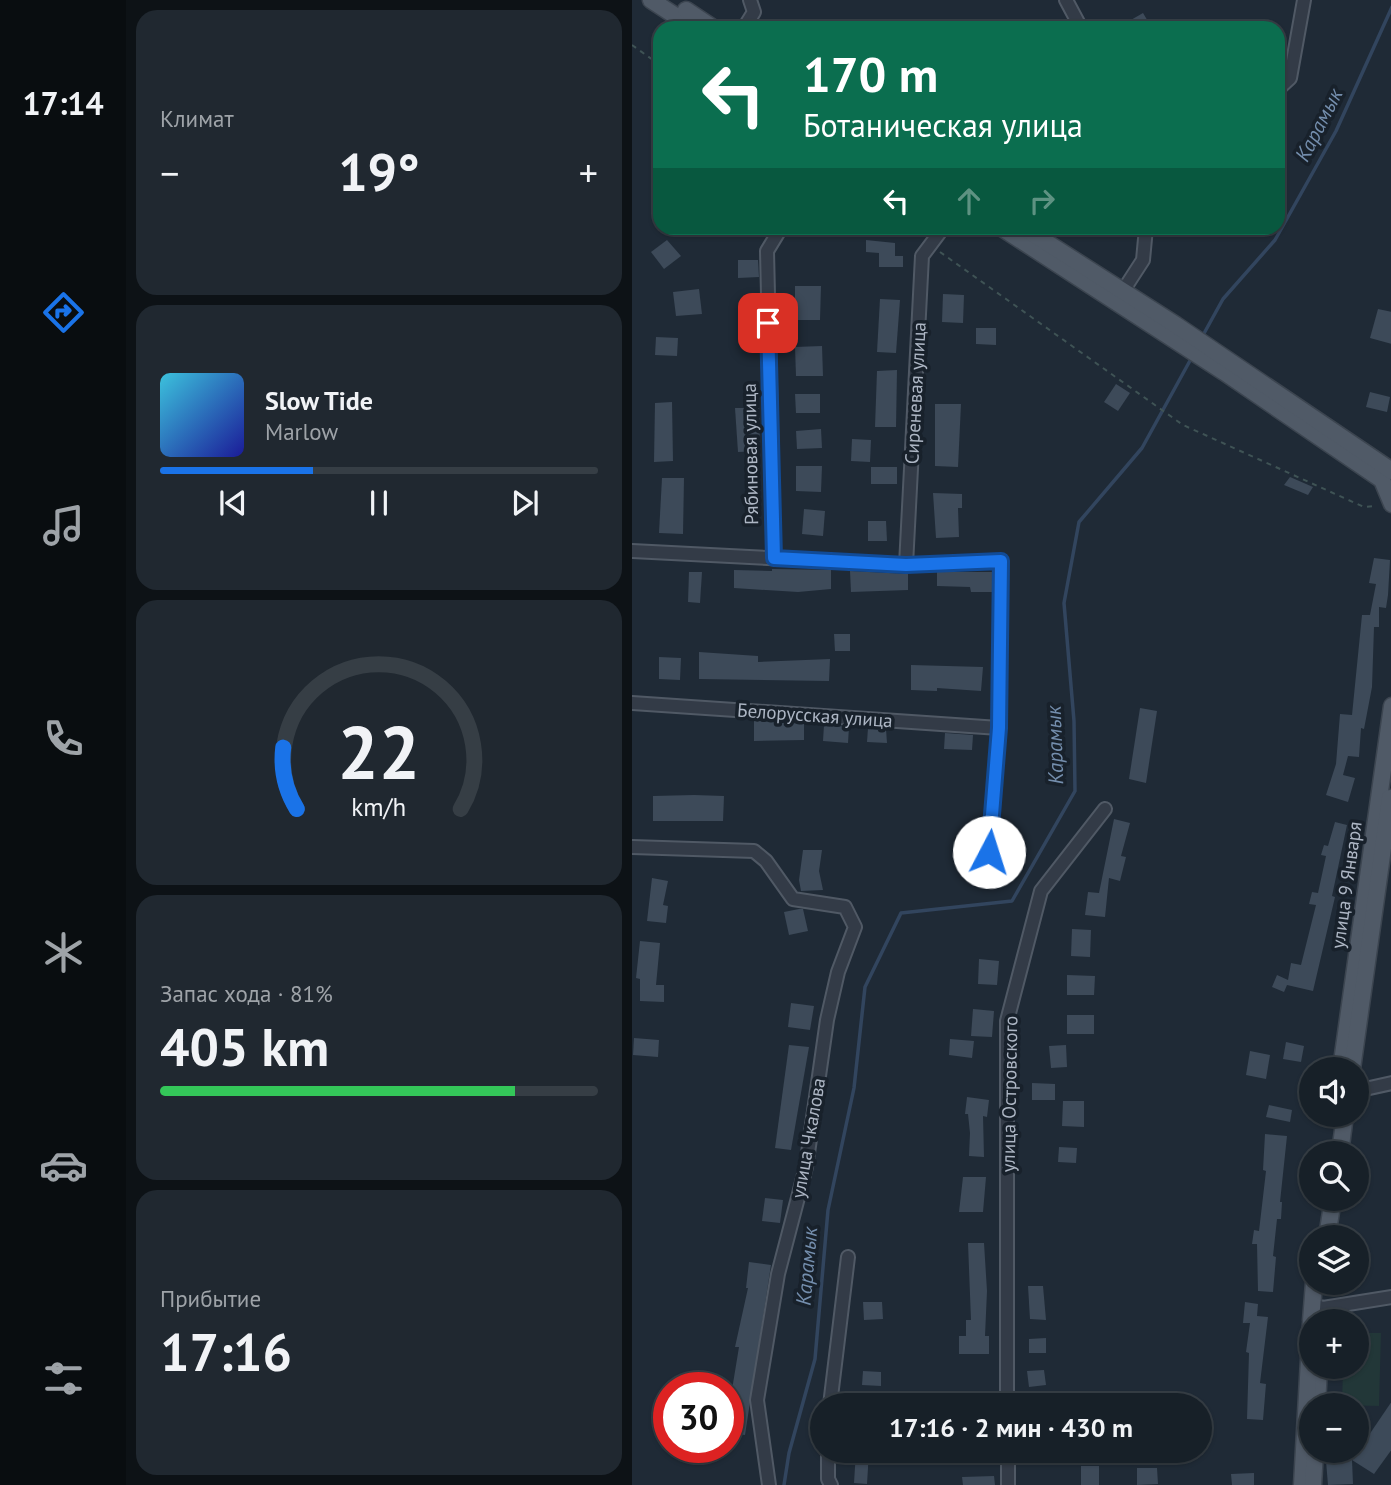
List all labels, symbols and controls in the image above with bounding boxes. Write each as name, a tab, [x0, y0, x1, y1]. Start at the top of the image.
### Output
text: 170 m	[803, 42, 938, 106]
icon: left	[688, 49, 779, 140]
text: 17:14	[22, 82, 104, 124]
water label: Карамык	[1289, 82, 1349, 166]
text: Климат	[160, 104, 234, 133]
text: Ботаническая улица	[803, 104, 1083, 146]
text: 19°	[338, 138, 420, 205]
text: −	[160, 148, 179, 197]
text: +	[579, 148, 598, 197]
icon: left	[877, 182, 915, 220]
icon: ahead	[950, 182, 988, 220]
icon: right	[1023, 182, 1061, 220]
icon: directions	[39, 288, 88, 337]
pin	[738, 293, 798, 353]
icon: arrive	[749, 304, 787, 342]
street label: Сиреневая улица	[899, 321, 931, 465]
street label: Рябиновая улица	[737, 383, 763, 525]
text: Slow Tide	[265, 384, 373, 417]
text: Marlow	[265, 417, 338, 446]
icon: previous	[214, 484, 252, 522]
icon: pause	[360, 484, 398, 522]
icon: next	[506, 484, 544, 522]
icon: music	[39, 501, 88, 550]
street label: Белорусская улица	[736, 698, 894, 732]
water label: Карамык	[1040, 704, 1069, 785]
text: 22	[338, 705, 420, 799]
icon: phone	[39, 714, 88, 763]
text: km/h	[352, 790, 406, 822]
position arrow	[952, 815, 1026, 889]
street label: улица 9 Января	[1325, 820, 1367, 950]
icon: climate	[39, 928, 88, 977]
text: Запас хода · 81%	[160, 979, 333, 1008]
text: 405 km	[160, 1013, 329, 1080]
street label: улица Островского	[996, 1015, 1022, 1173]
map controls	[1299, 1057, 1369, 1463]
button: sound	[1299, 1057, 1369, 1127]
street label: улица Чкалова	[786, 1076, 830, 1200]
icon: car	[39, 1141, 88, 1190]
button: search	[1299, 1141, 1369, 1211]
water label: Карамык	[790, 1224, 823, 1306]
button: layers	[1299, 1225, 1369, 1295]
text: Прибытие	[160, 1284, 261, 1313]
button: +	[1299, 1309, 1369, 1379]
text: 17:16	[160, 1318, 292, 1385]
icon: filters	[39, 1354, 88, 1403]
speed limit sign: 30	[653, 1372, 744, 1463]
button: −	[1299, 1393, 1369, 1463]
text: 17:16 · 2 мин · 430 m	[889, 1411, 1133, 1444]

